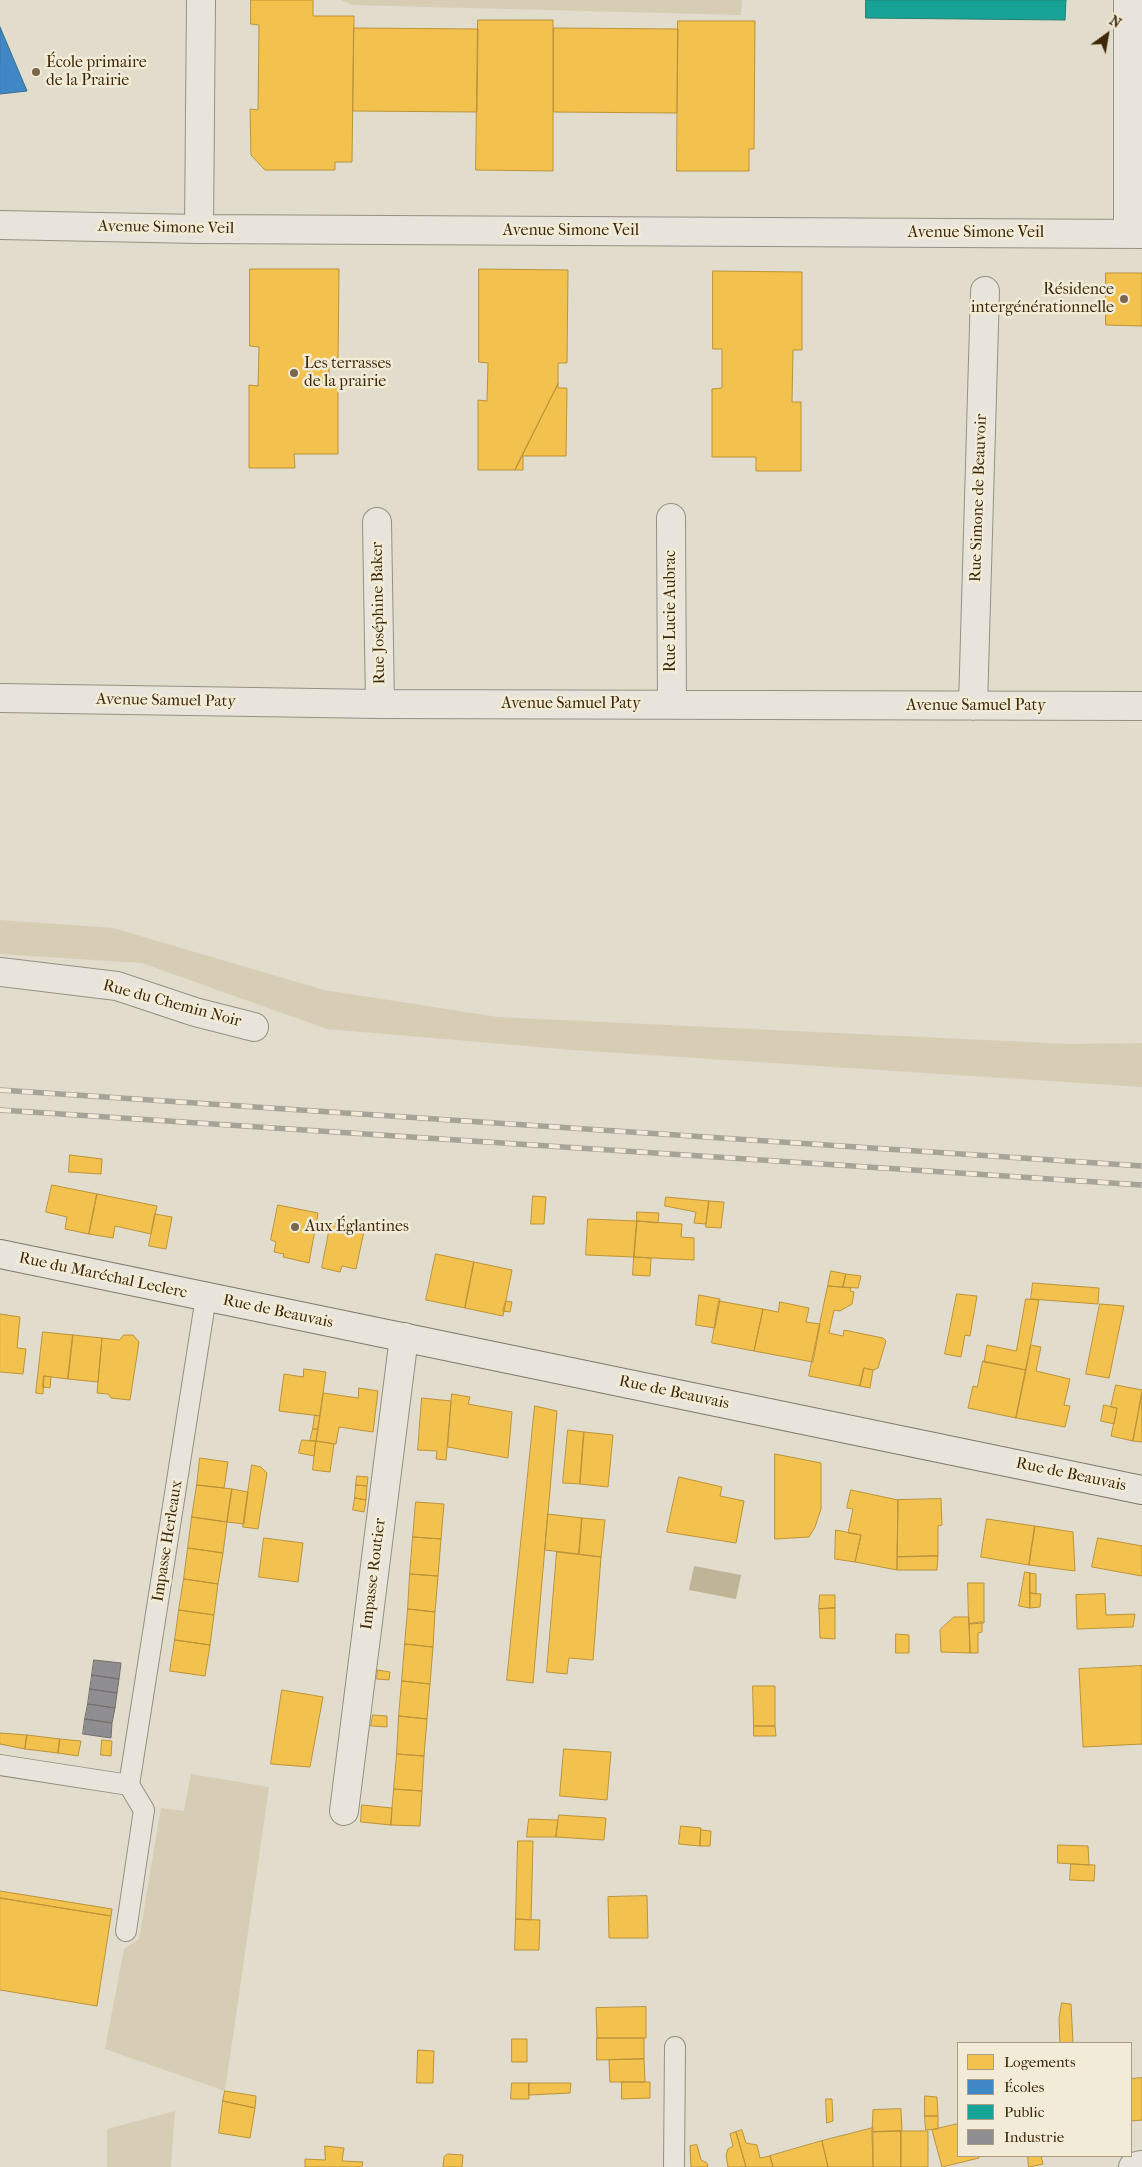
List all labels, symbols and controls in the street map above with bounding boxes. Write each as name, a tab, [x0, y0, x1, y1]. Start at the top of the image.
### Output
north arrow	[1082, 10, 1132, 60]
text: N	[1106, 12, 1124, 32]
place label: École primaire de la Prairie	[46, 53, 147, 91]
marker: École primaire de la Prairie	[30, 66, 42, 78]
street label: Avenue Simone Veil	[98, 217, 234, 239]
street label: Avenue Simone Veil	[503, 221, 639, 241]
street label: Avenue Simone Veil	[908, 223, 1044, 243]
place label: Résidence intergénérationnelle	[971, 280, 1114, 318]
marker: Résidence intergénérationnelle	[1118, 293, 1130, 305]
place label: Les terrasses de la prairie	[304, 354, 391, 392]
marker: Les terrasses de la prairie	[288, 367, 300, 379]
street label: Rue Simone de Beauvoir	[966, 414, 992, 582]
street label: Rue Joséphine Baker	[368, 542, 390, 684]
street label: Rue Lucie Aubrac	[661, 550, 681, 672]
street label: Avenue Samuel Paty	[96, 690, 236, 712]
street label: Avenue Samuel Paty	[501, 694, 641, 714]
street label: Avenue Samuel Paty	[906, 696, 1046, 716]
street label: Rue du Chemin Noir	[101, 976, 243, 1032]
place label: Aux Églantines	[305, 1217, 409, 1237]
marker: Aux Églantines	[289, 1221, 301, 1233]
street label: Rue du Maréchal Leclerc	[17, 1249, 189, 1303]
street label: Rue de Beauvais	[221, 1291, 335, 1333]
street label: Rue de Beauvais	[617, 1372, 731, 1414]
street label: Rue de Beauvais	[1014, 1454, 1128, 1496]
street label: Impasse Herleaux	[149, 1479, 187, 1603]
street label: Impasse Routier	[358, 1517, 390, 1631]
legend	[957, 2042, 1132, 2157]
text: Logements	[1004, 2053, 1075, 2071]
text: Écoles	[1004, 2078, 1044, 2096]
text: Public	[1004, 2103, 1044, 2121]
text: Industrie	[1004, 2128, 1064, 2146]

